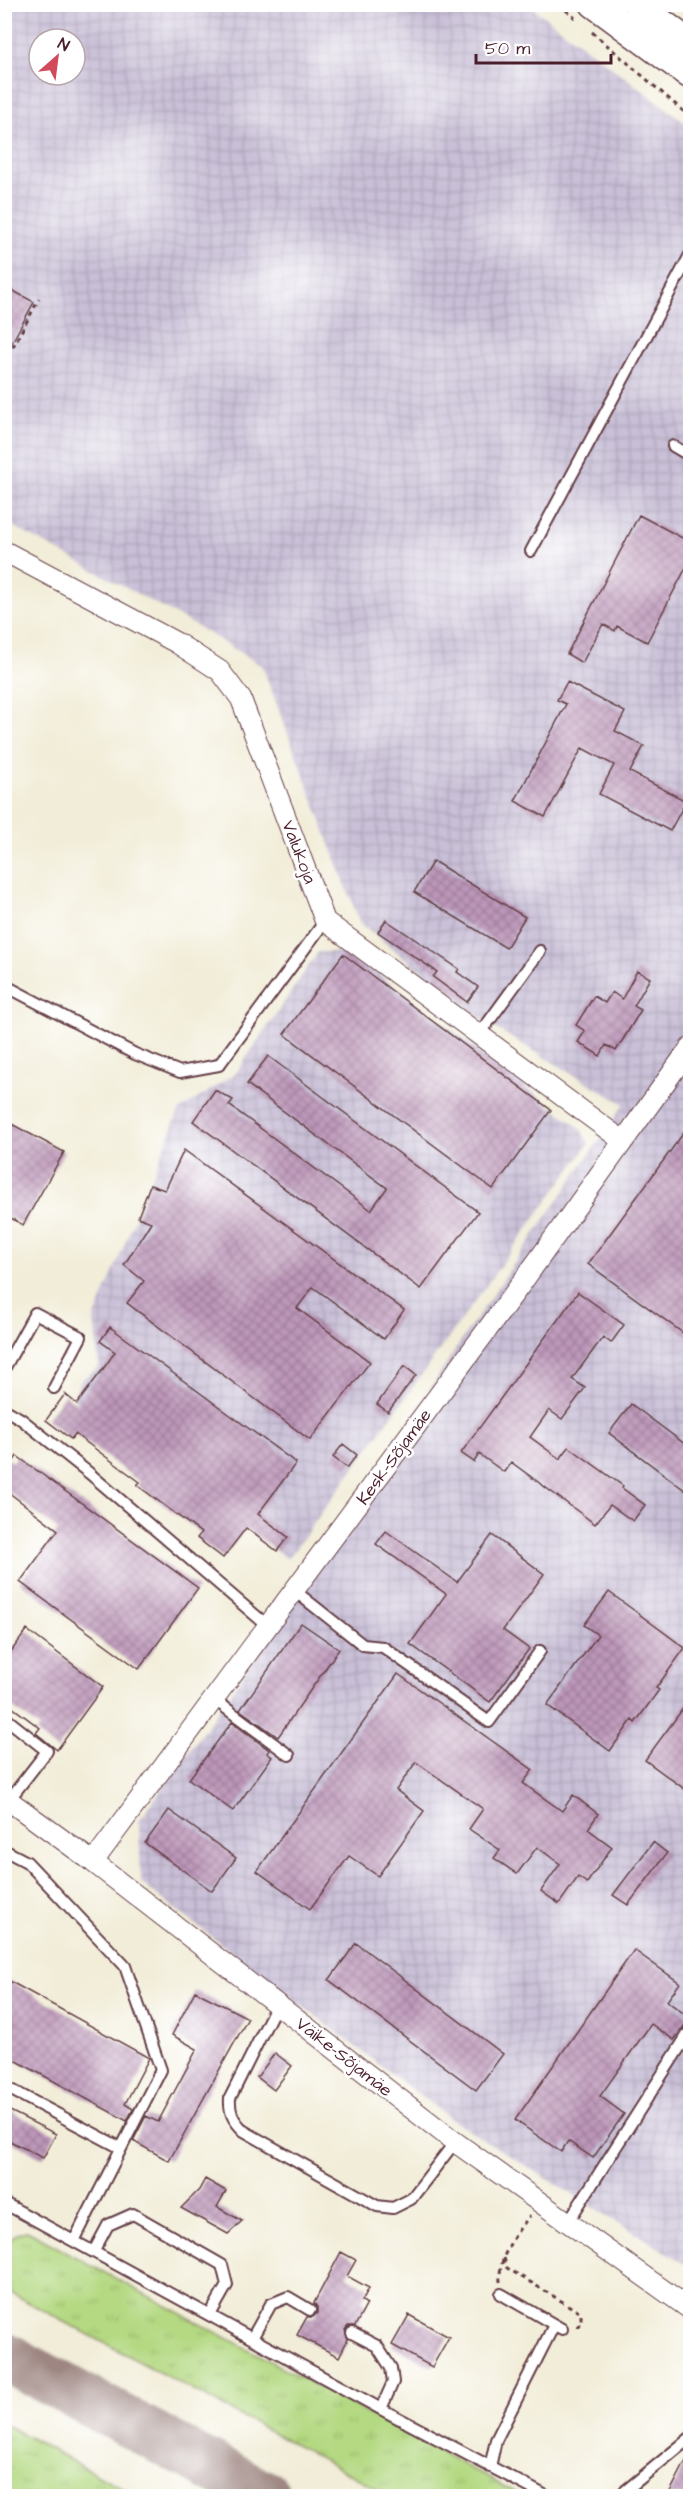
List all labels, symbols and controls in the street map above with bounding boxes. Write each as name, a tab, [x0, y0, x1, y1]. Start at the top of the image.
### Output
north arrow	[27, 27, 87, 87]
scale bar	[476, 27, 611, 65]
text: N	[54, 33, 73, 57]
text: 50 m	[485, 36, 530, 61]
street label: Valukoja	[276, 817, 322, 887]
street label: Kesk-Sõjamäe	[351, 1404, 438, 1510]
street label: Väike-Sõjamäe	[290, 2011, 398, 2103]

